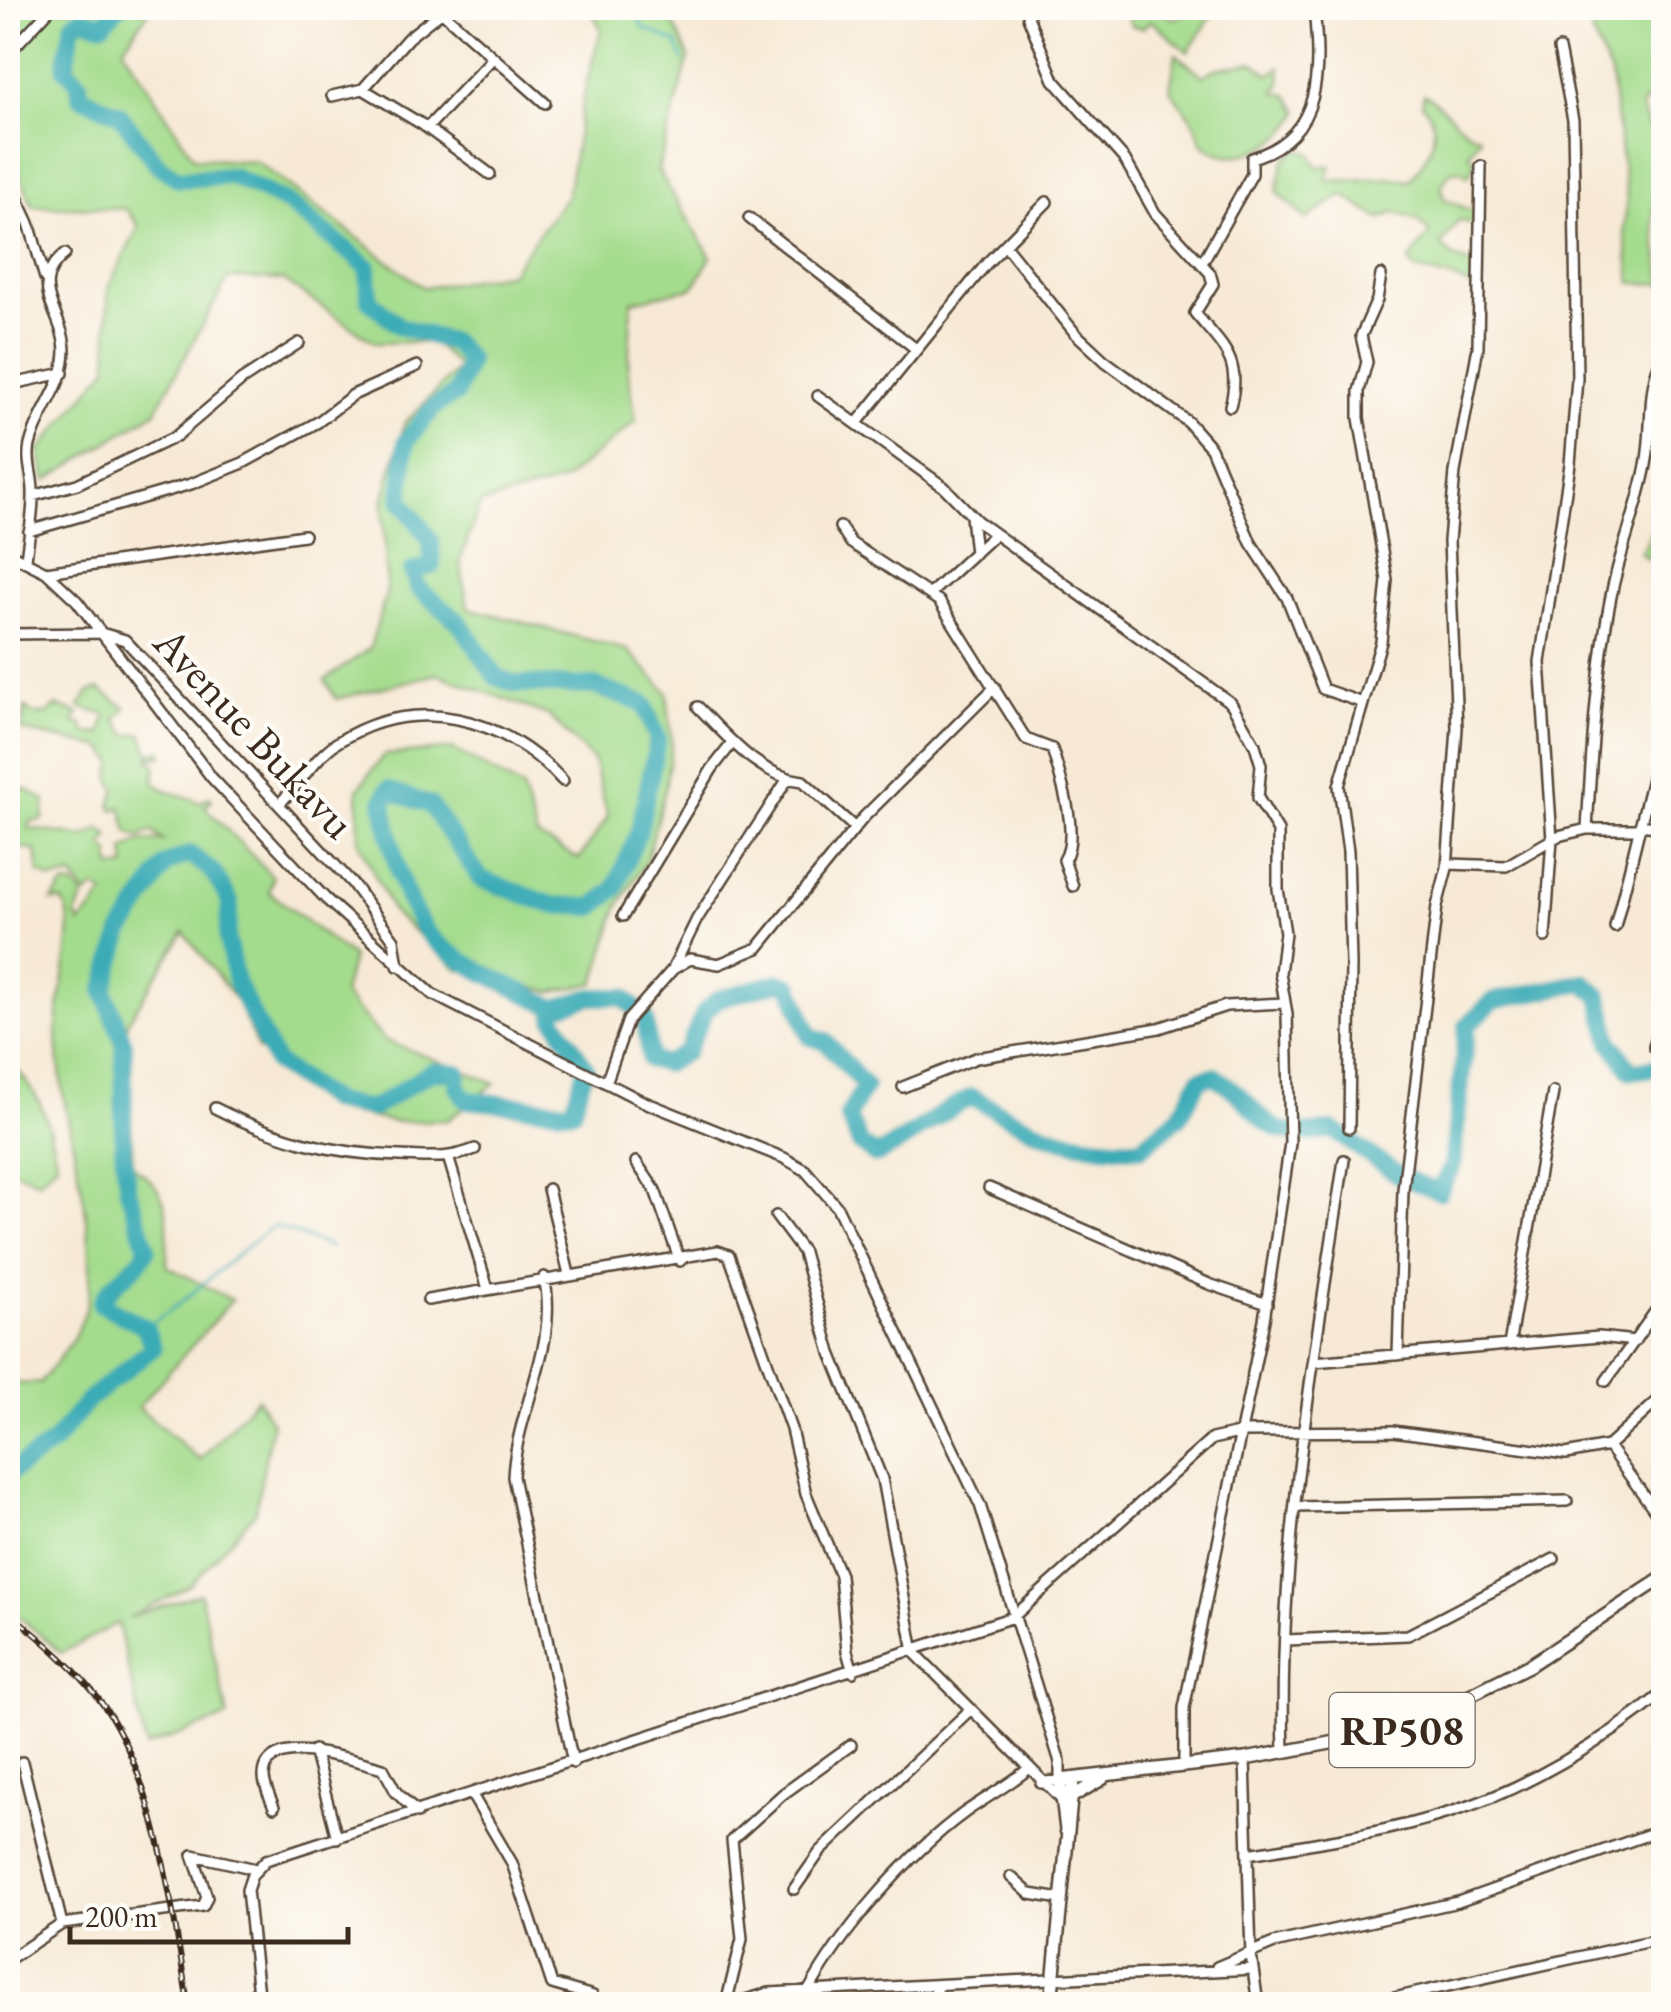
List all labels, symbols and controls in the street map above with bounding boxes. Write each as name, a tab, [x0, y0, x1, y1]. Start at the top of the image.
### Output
street label: Avenue Bukavu	[141, 613, 368, 851]
road number: RP508	[1330, 1693, 1474, 1767]
scale bar	[70, 1882, 348, 1944]
text: 200 m	[85, 1897, 158, 1936]

